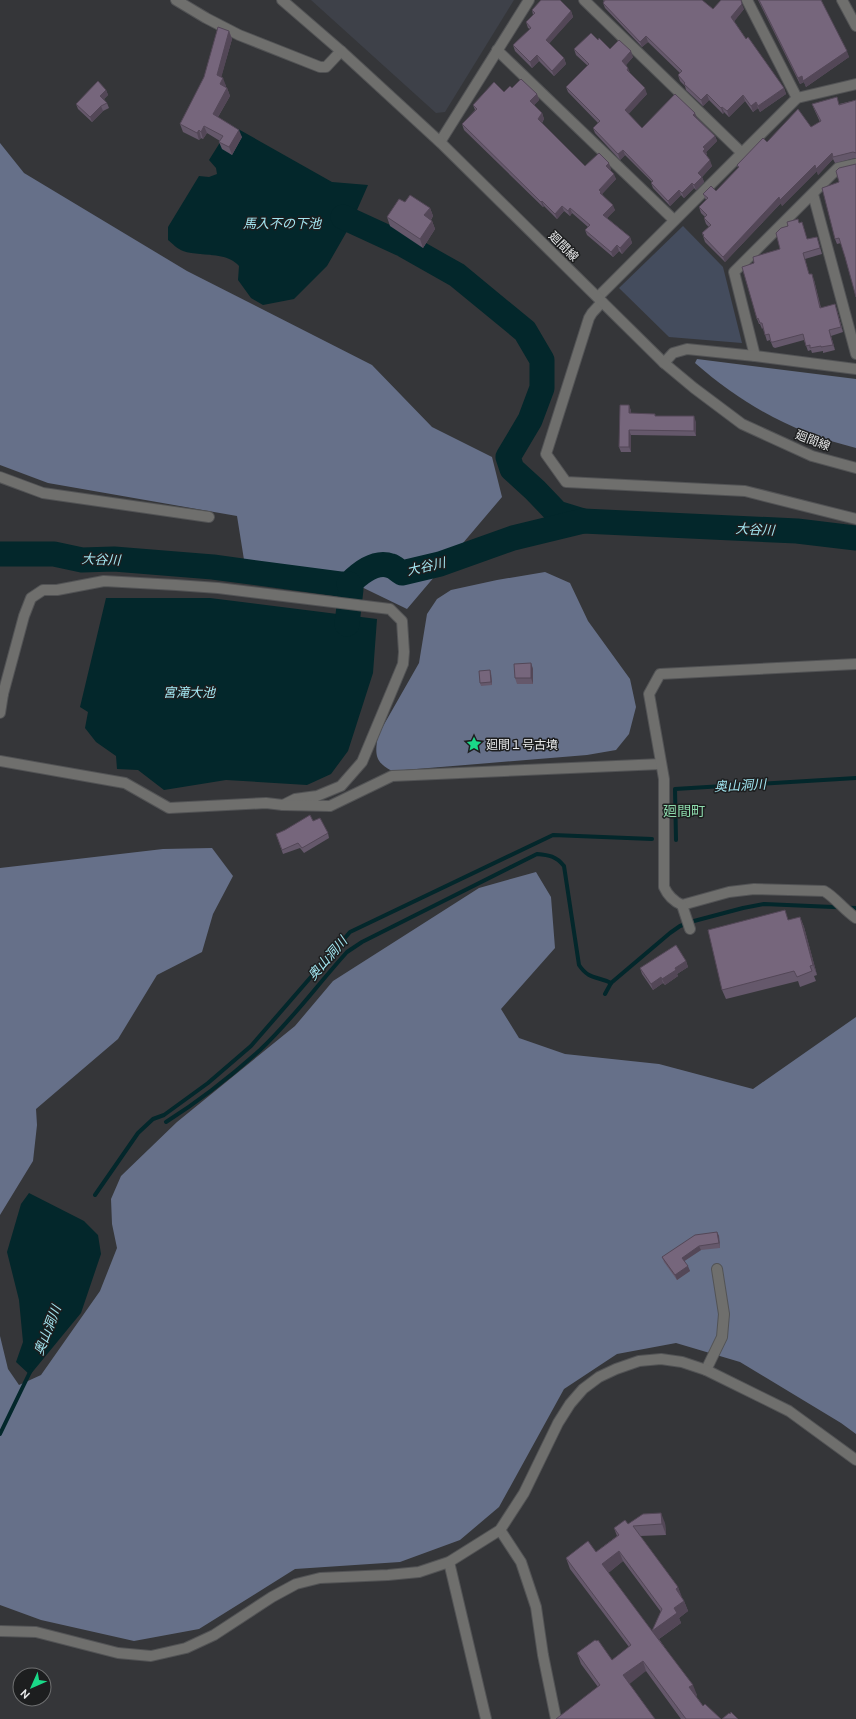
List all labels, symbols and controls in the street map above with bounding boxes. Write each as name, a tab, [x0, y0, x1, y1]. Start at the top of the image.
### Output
water label: 馬入不の下池	[243, 216, 323, 230]
street label: 廻間線	[547, 229, 581, 263]
street label: 廻間線	[794, 427, 832, 453]
water label: 大谷川	[735, 521, 777, 537]
water label: 大谷川	[81, 551, 123, 567]
water label: 大谷川	[405, 554, 449, 577]
water label: 宮滝大池	[163, 685, 217, 699]
place icon: 廻間１号古墳	[465, 735, 483, 753]
place label: 廻間１号古墳	[486, 738, 558, 751]
water label: 奥山洞川	[714, 777, 768, 793]
district label: 廻間町	[663, 803, 705, 819]
water label: 奥山洞川	[305, 932, 351, 982]
water label: 奥山洞川	[31, 1301, 64, 1357]
north arrow	[12, 1667, 52, 1707]
text: N	[18, 1687, 32, 1701]

